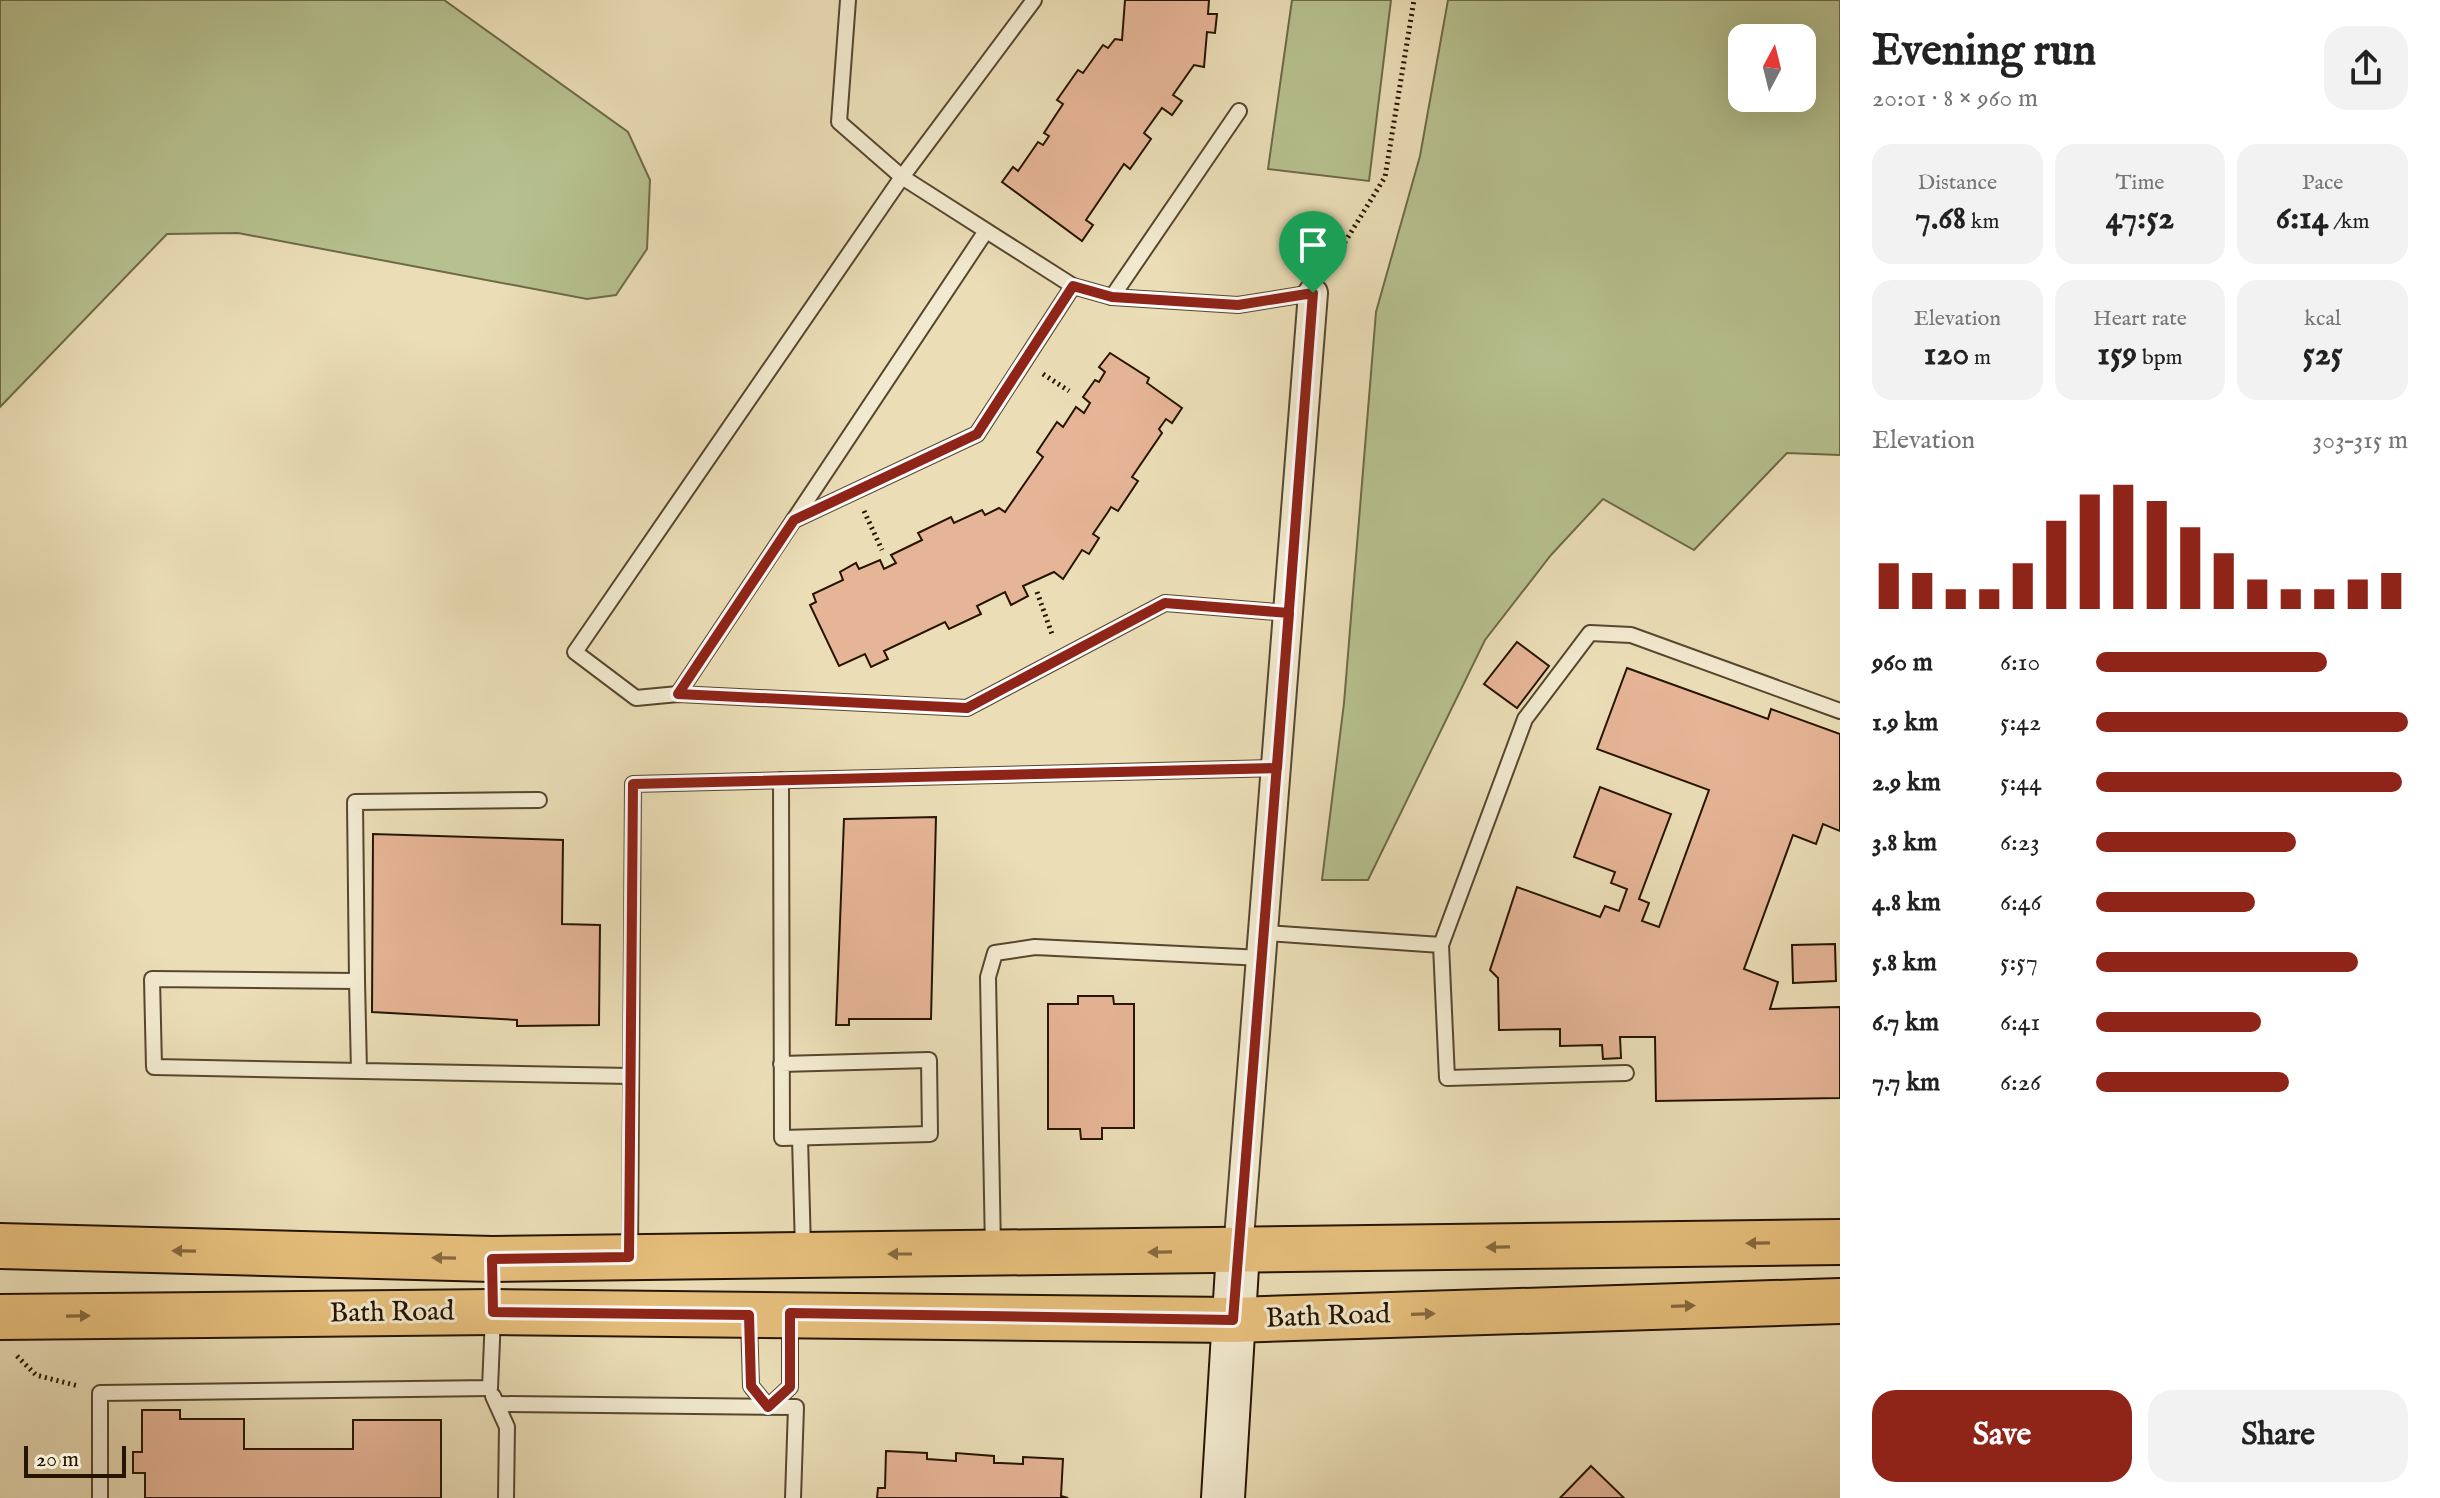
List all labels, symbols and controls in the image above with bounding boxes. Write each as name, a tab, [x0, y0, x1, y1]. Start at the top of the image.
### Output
north arrow	[1728, 24, 1816, 112]
map controls	[1728, 24, 1816, 112]
text: Evening run	[1872, 24, 2096, 80]
button: share	[2324, 26, 2408, 110]
text: 20:01 · 8 × 960 m	[1872, 82, 2038, 115]
text: Distance	[1918, 169, 1997, 197]
text: Time	[2116, 169, 2164, 197]
text: Pace	[2302, 169, 2343, 197]
text: 7.68	[1915, 197, 1966, 240]
text: 47:52	[2106, 197, 2174, 240]
text: 6:14	[2276, 197, 2328, 240]
text: km	[1966, 208, 2000, 236]
text: /km	[2328, 208, 2370, 236]
pin	[1279, 211, 1347, 293]
icon: arrive	[1291, 223, 1335, 267]
text: Elevation	[1914, 305, 2001, 333]
text: Heart rate	[2093, 305, 2187, 333]
text: kcal	[2304, 305, 2341, 333]
text: 120	[1924, 333, 1969, 376]
text: 159	[2097, 333, 2137, 376]
text: 525	[2302, 333, 2343, 376]
text: m	[1969, 344, 1991, 372]
text: bpm	[2137, 344, 2183, 372]
text: Elevation	[1872, 424, 1975, 457]
text: 303–315 m	[2313, 424, 2408, 457]
text: 960 m	[1872, 646, 1933, 679]
text: 6:10	[2000, 646, 2040, 679]
text: 1.9 km	[1872, 706, 1938, 739]
text: 5:42	[2000, 706, 2041, 739]
text: 2.9 km	[1872, 766, 1941, 799]
text: 5:44	[2000, 766, 2042, 799]
text: 3.8 km	[1872, 826, 1937, 859]
text: 6:23	[2000, 826, 2040, 859]
text: 4.8 km	[1872, 886, 1941, 919]
text: 6:46	[2000, 886, 2042, 919]
text: 5.8 km	[1872, 946, 1937, 979]
text: 5:57	[2000, 946, 2038, 979]
text: 6.7 km	[1872, 1006, 1939, 1039]
text: 6:41	[2000, 1006, 2040, 1039]
text: 7.7 km	[1872, 1066, 1940, 1099]
text: 6:26	[2000, 1066, 2041, 1099]
one-way arrow	[1745, 1237, 1770, 1249]
one-way arrow	[1485, 1241, 1510, 1254]
one-way arrow	[171, 1245, 196, 1257]
one-way arrow	[1147, 1246, 1172, 1258]
one-way arrow	[887, 1248, 912, 1260]
one-way arrow	[431, 1251, 456, 1264]
street label: Bath Road	[329, 1294, 455, 1332]
street label: Bath Road	[1265, 1297, 1391, 1337]
one-way arrow	[1671, 1299, 1696, 1312]
one-way arrow	[1411, 1308, 1436, 1320]
one-way arrow	[66, 1310, 91, 1322]
button: Save	[1872, 1390, 2132, 1482]
button: Share	[2148, 1390, 2408, 1482]
scale bar	[24, 1442, 126, 1478]
text: 20 m	[36, 1446, 79, 1474]

